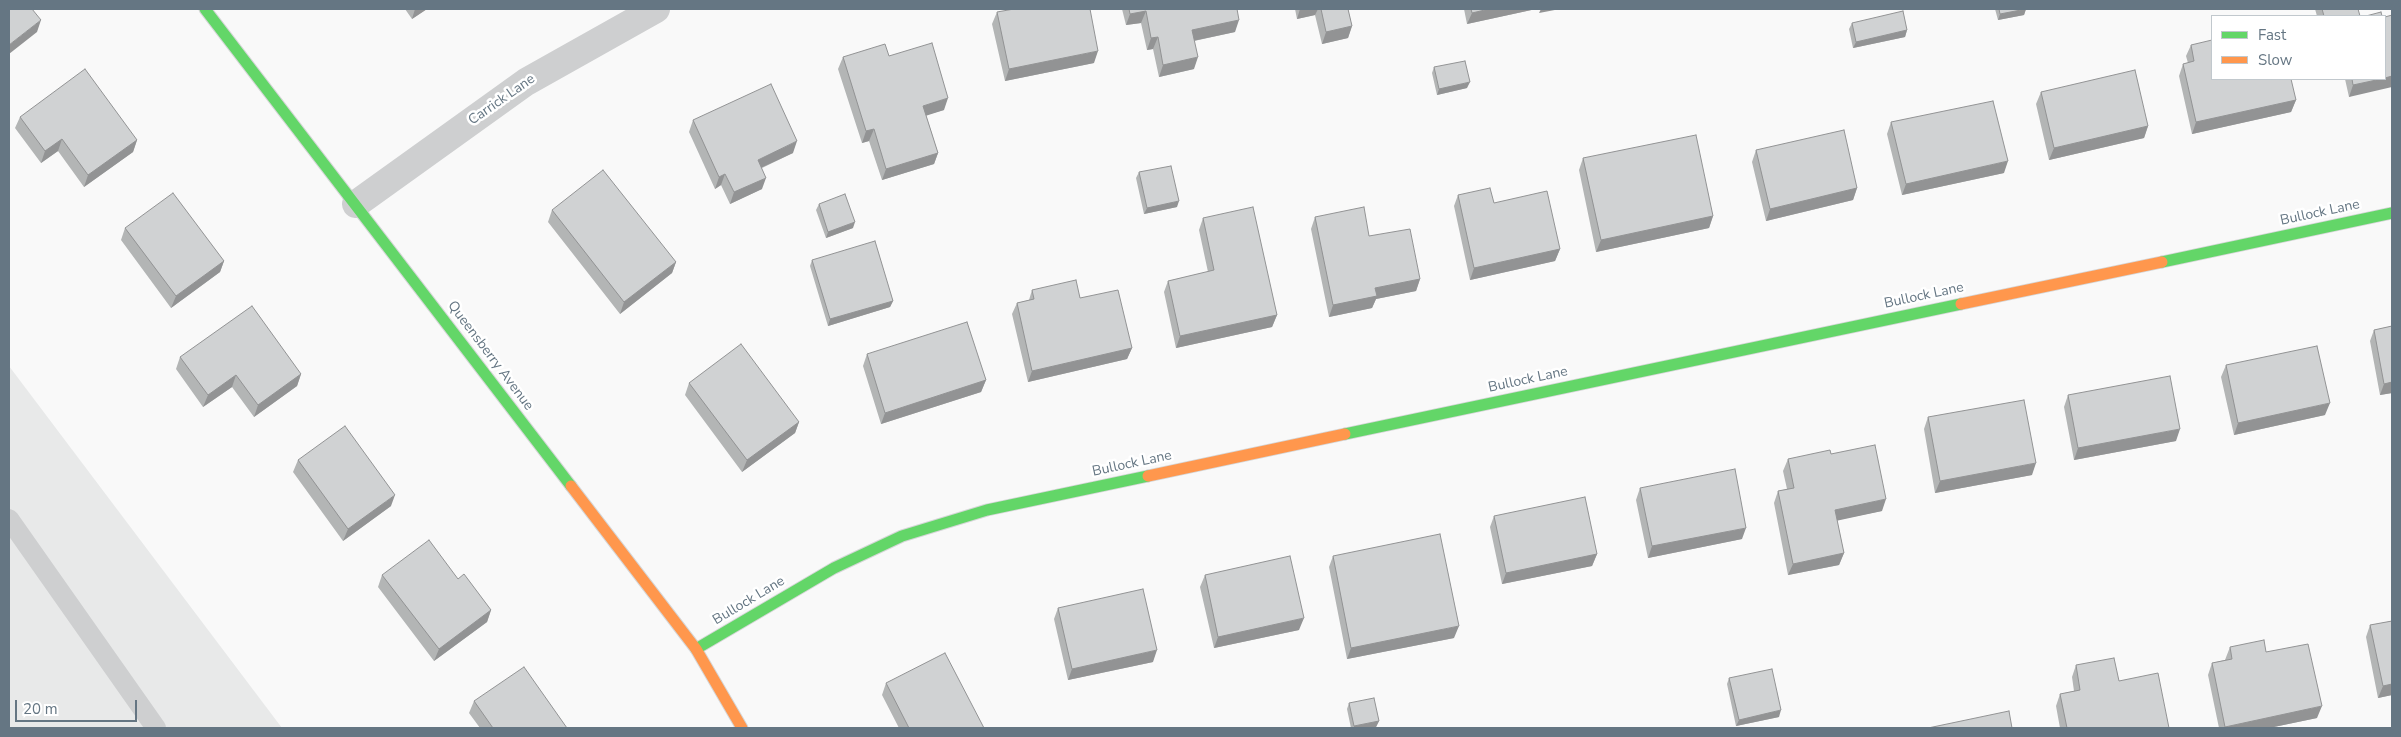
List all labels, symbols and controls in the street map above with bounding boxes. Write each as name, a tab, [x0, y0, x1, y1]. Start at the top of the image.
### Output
legend	[2211, 15, 2386, 80]
text: Fast	[2258, 25, 2286, 45]
text: Slow	[2258, 50, 2292, 70]
street label: Carrick Lane	[465, 71, 539, 129]
street label: Bullock Lane	[2279, 196, 2361, 230]
street label: Bullock Lane	[1883, 279, 1965, 313]
street label: Queensberry Avenue	[443, 298, 537, 414]
street label: Bullock Lane	[1487, 363, 1569, 397]
street label: Bullock Lane	[1091, 447, 1173, 481]
street label: Bullock Lane	[710, 573, 788, 629]
scale bar	[18, 690, 140, 722]
text: 20 m	[23, 699, 58, 719]

